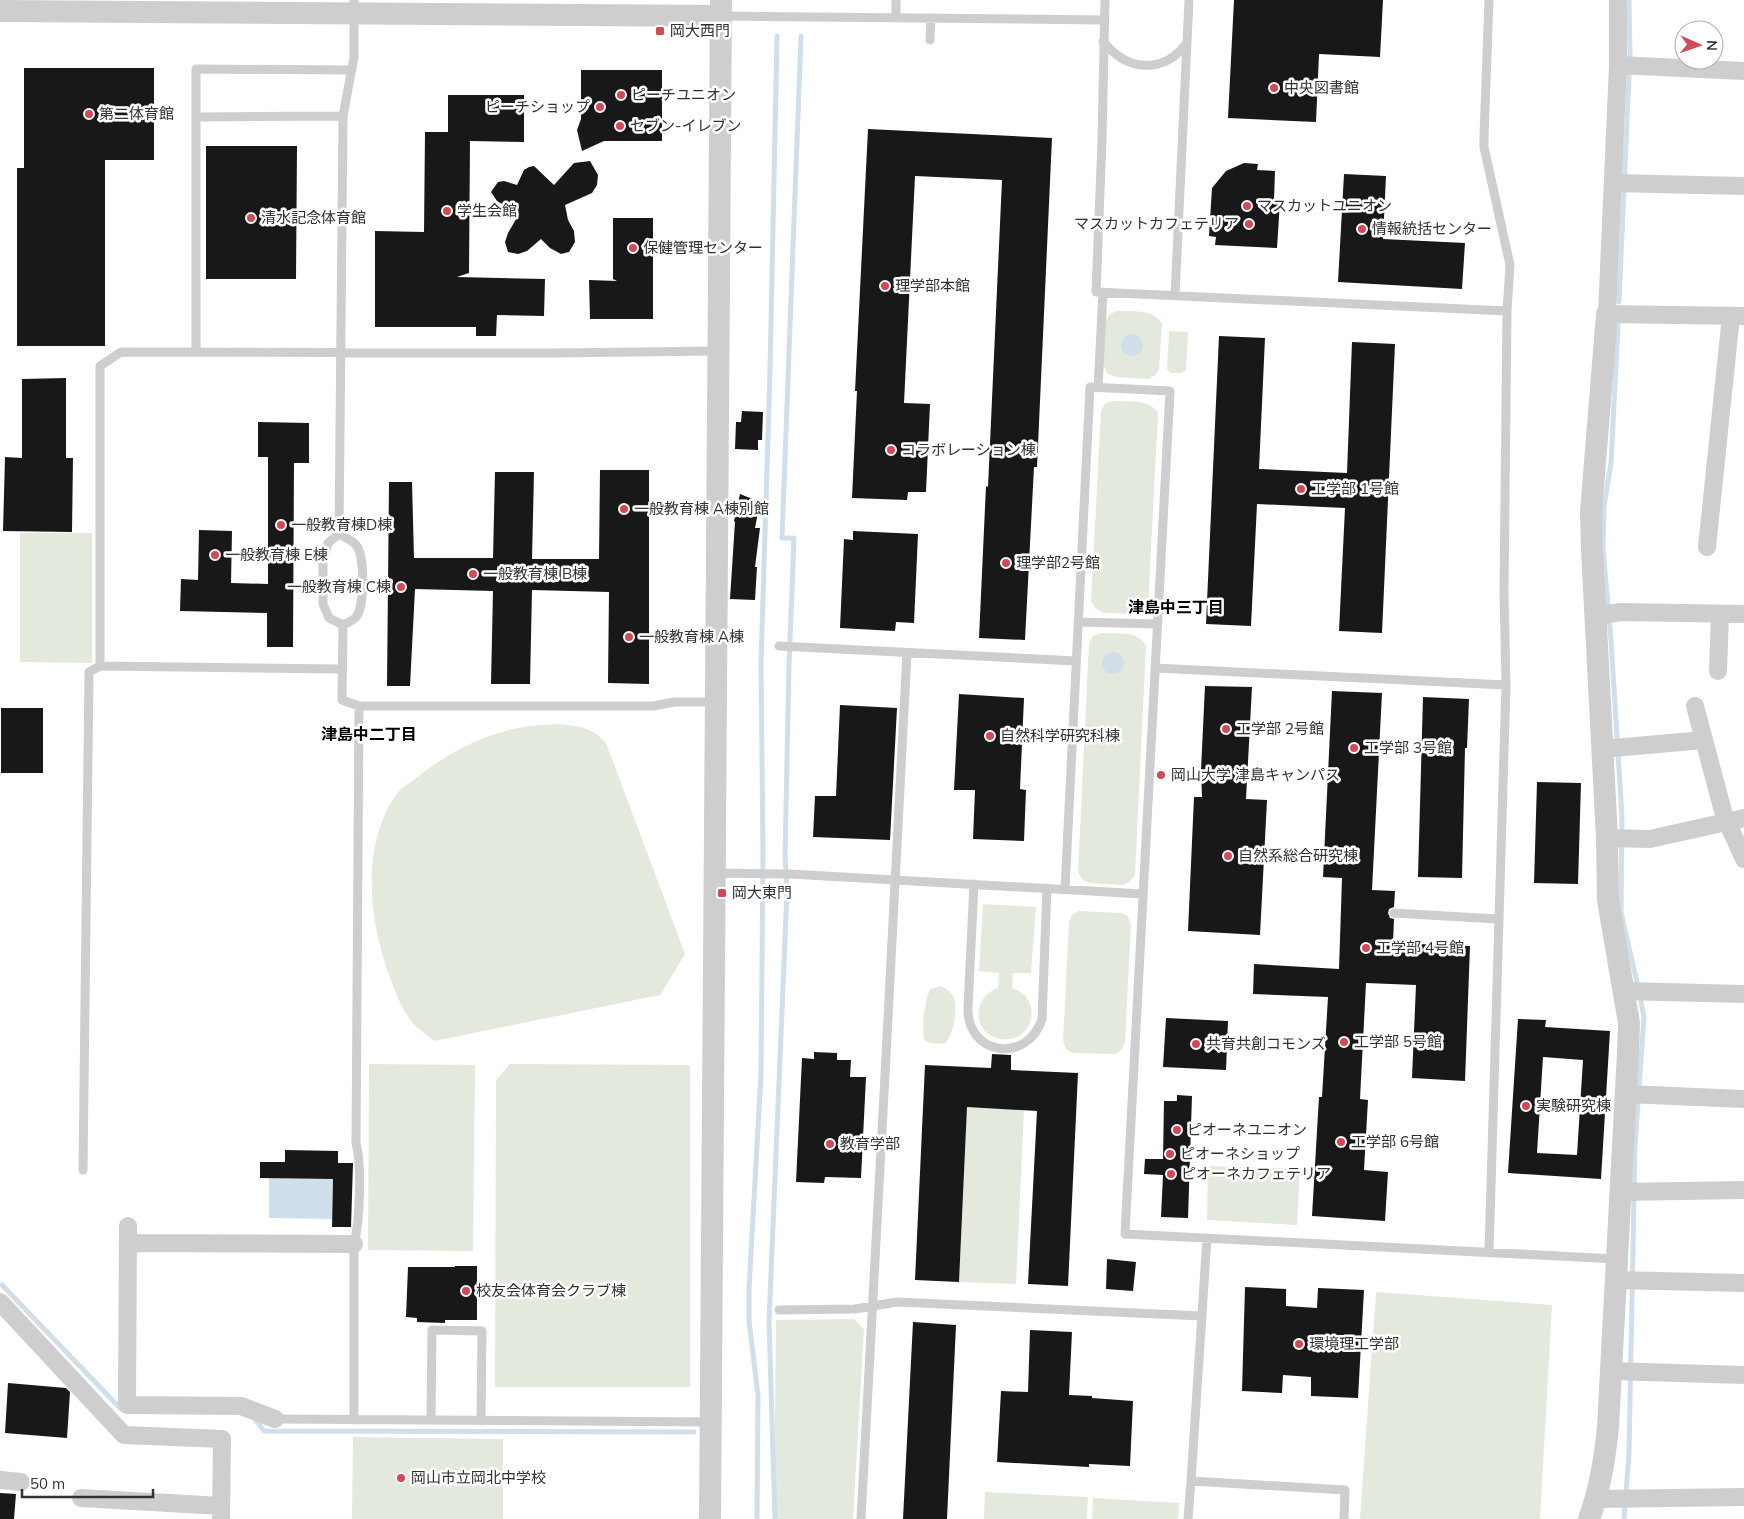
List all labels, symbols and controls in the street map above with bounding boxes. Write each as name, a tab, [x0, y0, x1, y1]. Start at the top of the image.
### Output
north arrow	[1674, 20, 1724, 70]
place label: 岡大西門	[670, 21, 730, 40]
marker: 岡大西門	[654, 25, 666, 37]
text: N	[1703, 40, 1721, 51]
place label: 中央図書館	[1284, 78, 1359, 97]
marker: 中央図書館	[1268, 82, 1280, 94]
place label: ピーチユニオン	[631, 85, 736, 104]
marker: ピーチユニオン	[615, 89, 627, 101]
place label: ピーチショップ	[485, 97, 590, 116]
marker: ピーチショップ	[594, 101, 606, 113]
place label: 第二体育館	[99, 104, 174, 123]
marker: 第二体育館	[83, 108, 95, 120]
place label: セブン-イレブン	[630, 116, 741, 135]
marker: セブン-イレブン	[614, 120, 626, 132]
place label: マスカットユニオン	[1257, 196, 1392, 215]
marker: マスカットユニオン	[1241, 200, 1253, 212]
place label: 学生会館	[457, 201, 517, 220]
marker: 学生会館	[441, 205, 453, 217]
place label: 清水記念体育館	[261, 208, 366, 227]
marker: 清水記念体育館	[245, 212, 257, 224]
place label: マスカットカフェテリア	[1074, 214, 1239, 233]
marker: マスカットカフェテリア	[1243, 218, 1255, 230]
place label: 情報統括センター	[1372, 219, 1492, 238]
marker: 情報統括センター	[1356, 223, 1368, 235]
place label: 保健管理センター	[643, 238, 763, 257]
marker: 保健管理センター	[627, 242, 639, 254]
place label: 理学部本館	[895, 276, 970, 295]
marker: 理学部本館	[879, 280, 891, 292]
place label: コラボレーション棟	[901, 440, 1036, 459]
marker: コラボレーション棟	[885, 444, 897, 456]
place label: 工学部 1号館	[1311, 479, 1399, 498]
marker: 工学部 1号館	[1295, 483, 1307, 495]
place label: 一般教育棟 A棟別館	[634, 499, 769, 518]
marker: 一般教育棟 A棟別館	[618, 503, 630, 515]
place label: 一般教育棟D棟	[291, 515, 392, 534]
marker: 一般教育棟D棟	[275, 519, 287, 531]
place label: 一般教育棟 E棟	[225, 545, 328, 564]
marker: 一般教育棟 E棟	[209, 549, 221, 561]
place label: 理学部2号館	[1016, 553, 1100, 572]
marker: 理学部2号館	[1000, 557, 1012, 569]
place label: 一般教育棟 B棟	[483, 564, 587, 583]
marker: 一般教育棟 B棟	[467, 568, 479, 580]
place label: 一般教育棟 C棟	[287, 577, 391, 596]
marker: 一般教育棟 C棟	[395, 581, 407, 593]
district label: 津島中三丁目	[1128, 597, 1224, 617]
place label: 一般教育棟 A棟	[639, 627, 744, 646]
marker: 一般教育棟 A棟	[623, 631, 635, 643]
place label: 工学部 2号館	[1236, 719, 1324, 738]
marker: 工学部 2号館	[1220, 723, 1232, 735]
district label: 津島中二丁目	[321, 724, 417, 744]
place label: 自然科学研究科棟	[1000, 726, 1120, 745]
marker: 自然科学研究科棟	[984, 730, 996, 742]
place label: 工学部 3号館	[1364, 738, 1452, 757]
marker: 工学部 3号館	[1348, 742, 1360, 754]
place label: 岡山大学 津島キャンパス	[1171, 765, 1340, 784]
marker: 岡山大学 津島キャンパス	[1155, 769, 1167, 781]
place label: 自然系総合研究棟	[1238, 846, 1358, 865]
marker: 自然系総合研究棟	[1222, 850, 1234, 862]
place label: 岡大東門	[732, 883, 792, 902]
marker: 岡大東門	[716, 887, 728, 899]
place label: 工学部 4号館	[1376, 938, 1464, 957]
marker: 工学部 4号館	[1360, 942, 1372, 954]
place label: 工学部 5号館	[1354, 1032, 1442, 1051]
place label: 共育共創コモンズ	[1206, 1034, 1326, 1053]
marker: 工学部 5号館	[1338, 1036, 1350, 1048]
marker: 共育共創コモンズ	[1190, 1038, 1202, 1050]
place label: 実験研究棟	[1536, 1096, 1611, 1115]
marker: 実験研究棟	[1520, 1100, 1532, 1112]
place label: ピオーネユニオン	[1187, 1120, 1307, 1139]
marker: ピオーネユニオン	[1171, 1124, 1183, 1136]
place label: 工学部 6号館	[1351, 1132, 1439, 1151]
place label: 教育学部	[840, 1134, 900, 1153]
marker: 工学部 6号館	[1335, 1136, 1347, 1148]
marker: 教育学部	[824, 1138, 836, 1150]
place label: ピオーネショップ	[1180, 1144, 1300, 1163]
marker: ピオーネショップ	[1164, 1148, 1176, 1160]
place label: ピオーネカフェテリア	[1181, 1164, 1331, 1183]
marker: ピオーネカフェテリア	[1165, 1168, 1177, 1180]
place label: 校友会体育会クラブ棟	[476, 1281, 626, 1300]
marker: 校友会体育会クラブ棟	[460, 1285, 472, 1297]
place label: 環境理工学部	[1309, 1334, 1399, 1353]
marker: 環境理工学部	[1293, 1338, 1305, 1350]
scale bar	[22, 1466, 154, 1498]
place label: 岡山市立岡北中学校	[411, 1468, 546, 1487]
marker: 岡山市立岡北中学校	[395, 1472, 407, 1484]
text: 50 m	[30, 1474, 65, 1493]

